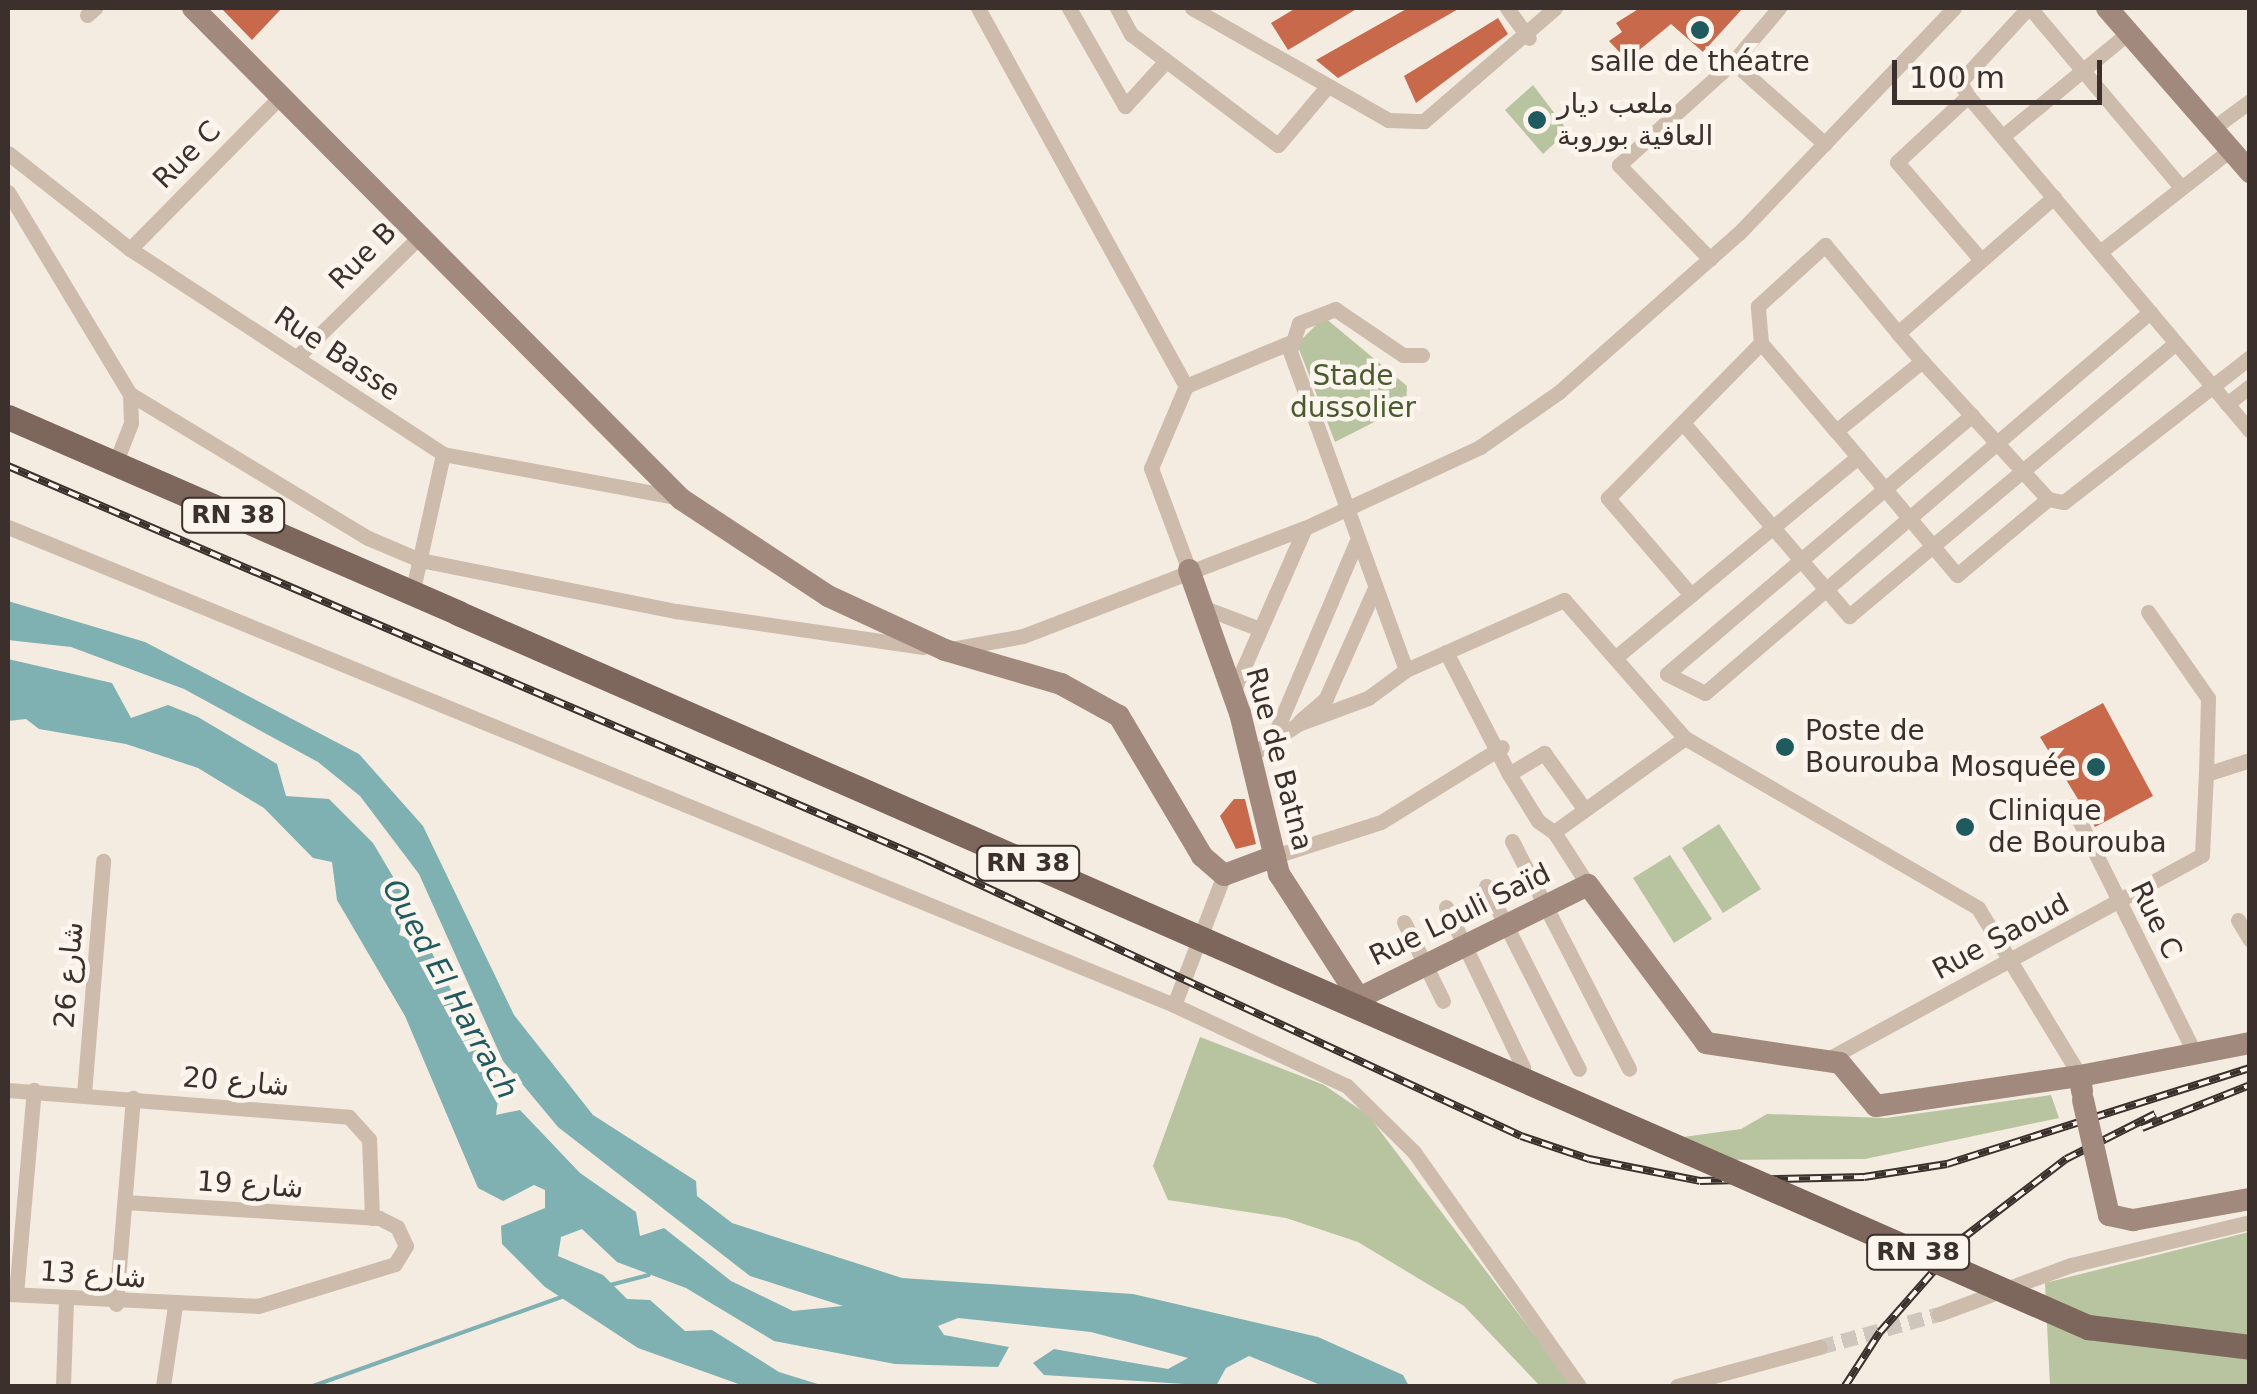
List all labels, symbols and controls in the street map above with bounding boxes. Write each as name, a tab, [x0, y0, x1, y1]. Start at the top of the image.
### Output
marker: salle de théatre	[1689, 19, 1711, 41]
scale bar	[1897, 40, 2107, 102]
place label: salle de théatre	[1590, 45, 1810, 79]
text: 100 m	[1909, 60, 2005, 95]
place label: ملعب ديار العافية بوروبة	[1557, 87, 1713, 153]
marker: ملعب ديار العافية بوروبة	[1526, 109, 1548, 131]
street label: Rue C	[146, 114, 228, 196]
street label: Rue B	[322, 215, 404, 297]
street label: Rue Basse	[268, 300, 406, 408]
park label: Stade dussolier	[1290, 359, 1416, 425]
road number: RN 38	[180, 495, 286, 535]
street label: Rue de Batna	[1238, 664, 1320, 854]
place label: Poste de Bourouba	[1805, 714, 1940, 780]
marker: Poste de Bourouba	[1774, 736, 1796, 758]
place label: Mosquée	[1950, 750, 2076, 784]
marker: Mosquée	[2085, 756, 2107, 778]
place label: Clinique de Bourouba	[1988, 794, 2167, 860]
marker: Clinique de Bourouba	[1952, 814, 1978, 840]
road number: RN 38	[976, 843, 1080, 883]
street label: Rue Louli Saïd	[1364, 857, 1556, 973]
water label: Oued El Harrach	[375, 873, 525, 1105]
street label: Rue C	[2123, 876, 2189, 964]
street label: Rue Saoud	[1927, 887, 2075, 987]
street label: شارع 26	[48, 920, 90, 1030]
street label: شارع 20	[181, 1061, 291, 1103]
street label: شارع 19	[196, 1165, 304, 1205]
road number: RN 38	[1866, 1232, 1970, 1272]
street label: شارع 13	[39, 1255, 147, 1295]

